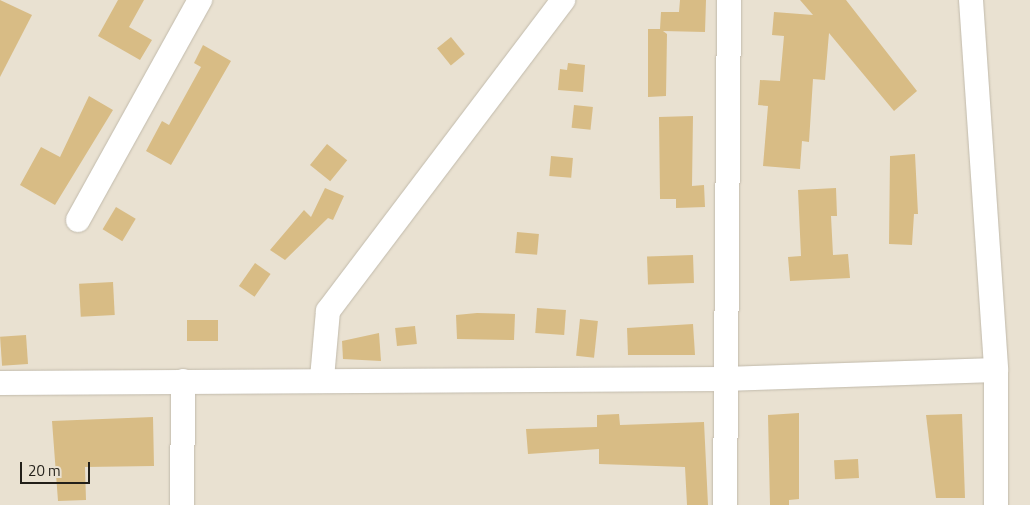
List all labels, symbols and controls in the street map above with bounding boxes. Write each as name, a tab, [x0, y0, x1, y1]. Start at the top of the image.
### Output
scale bar	[22, 452, 92, 484]
text: 20 m	[28, 459, 61, 482]

